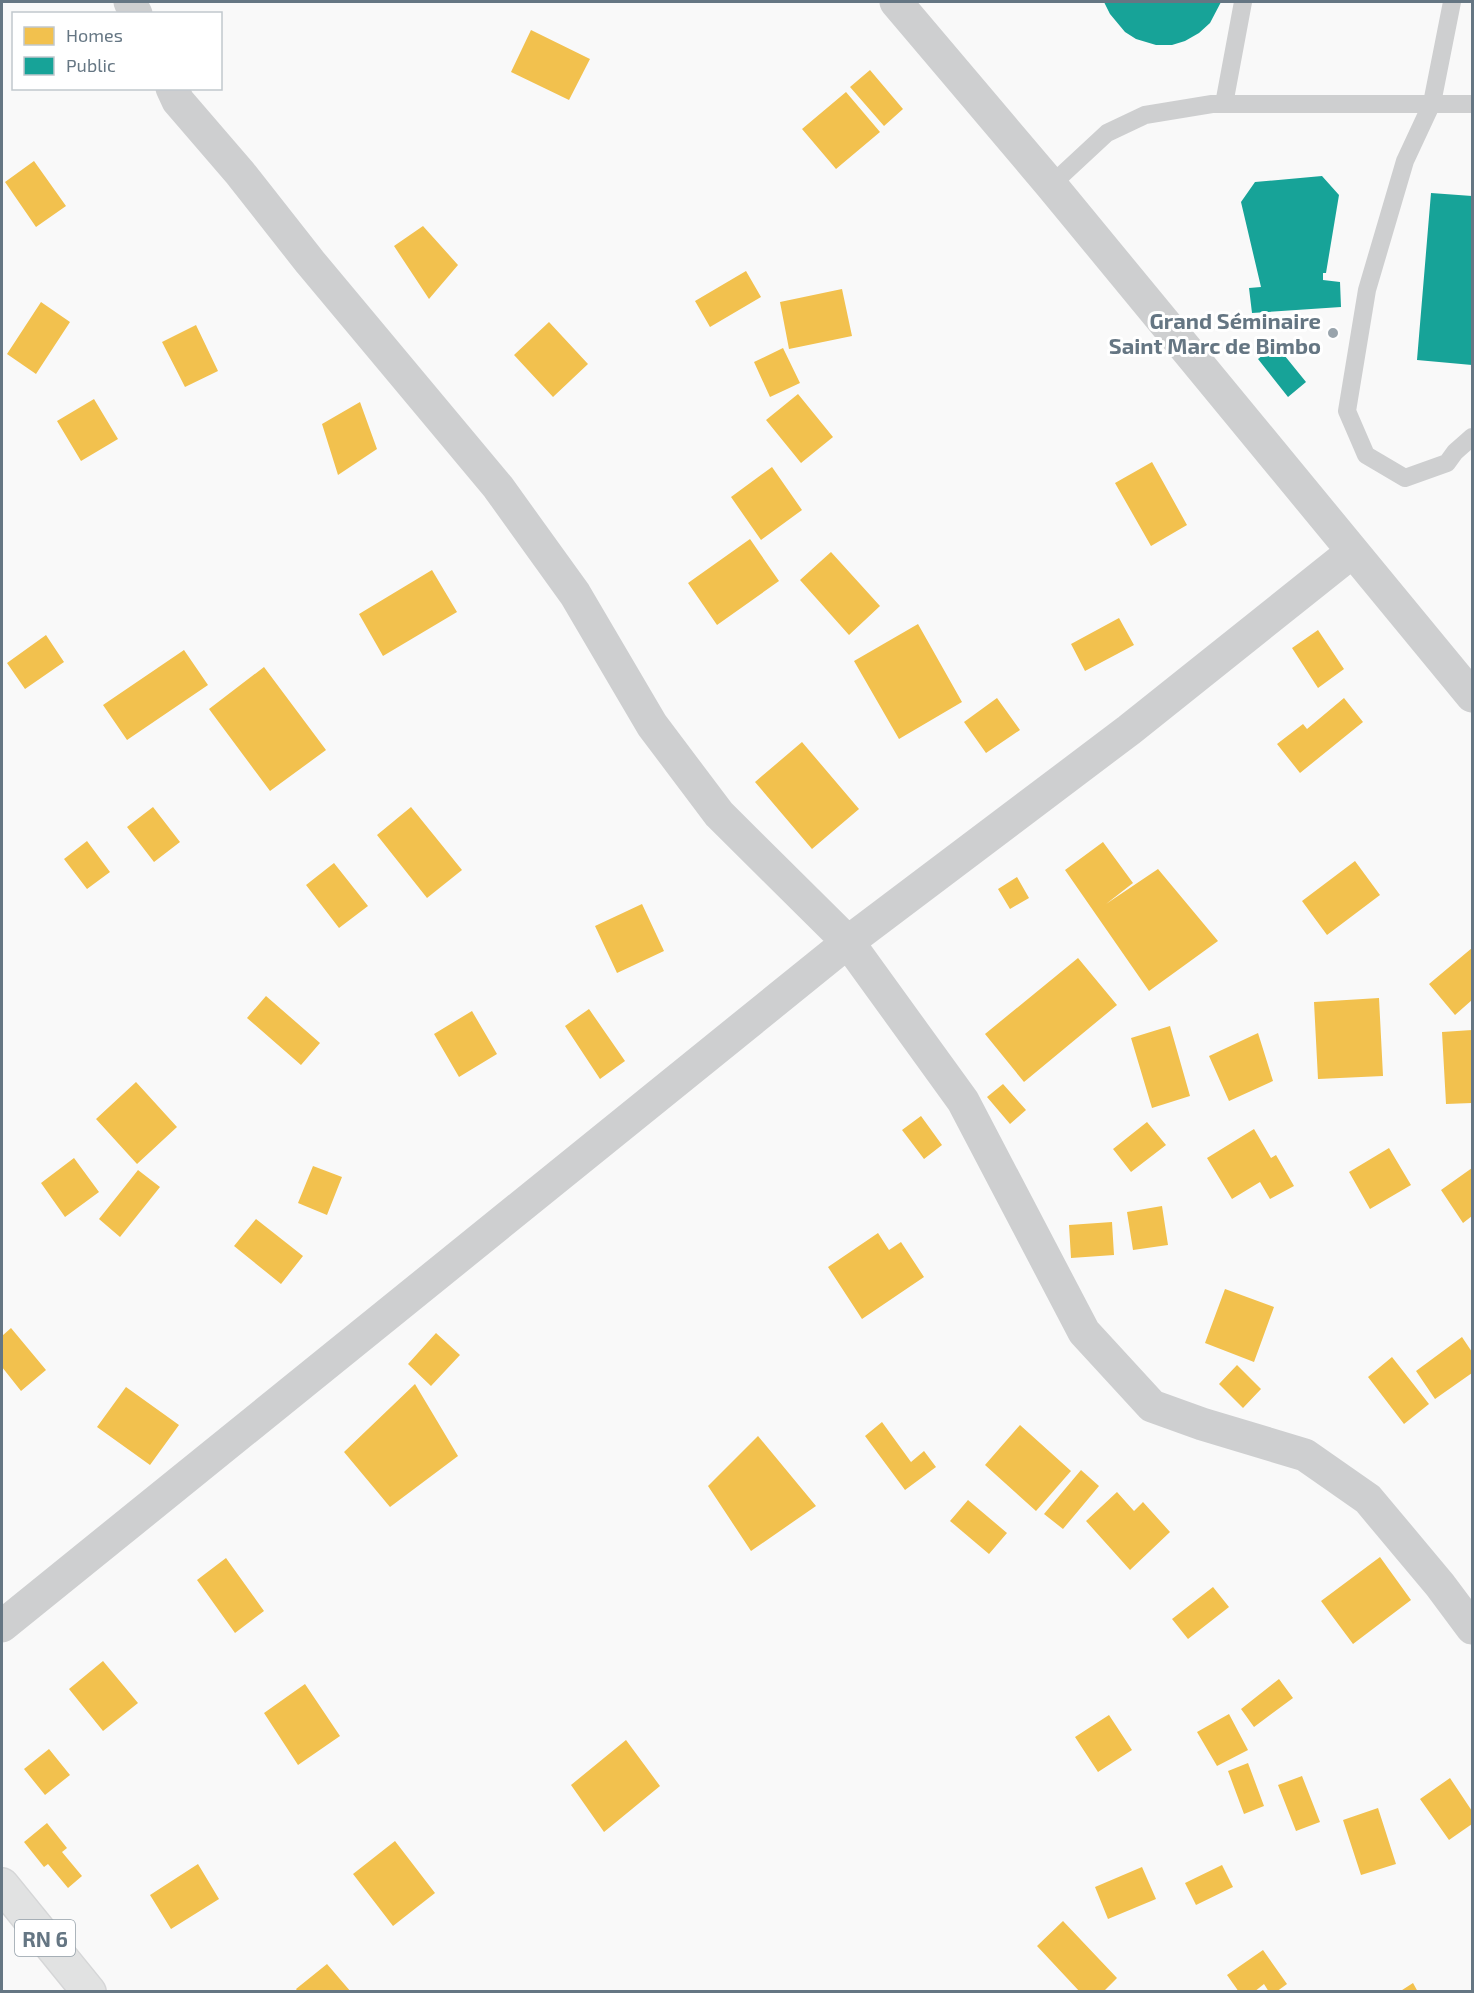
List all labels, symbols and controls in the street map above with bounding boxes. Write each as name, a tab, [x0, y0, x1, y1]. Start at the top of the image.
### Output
legend	[12, 12, 222, 90]
text: Homes	[66, 24, 123, 46]
text: Public	[66, 54, 116, 76]
place label: Grand Séminaire Saint Marc de Bimbo	[1109, 307, 1321, 358]
marker: Grand Séminaire Saint Marc de Bimbo	[1326, 326, 1340, 340]
road number: RN 6	[15, 1920, 75, 1956]

